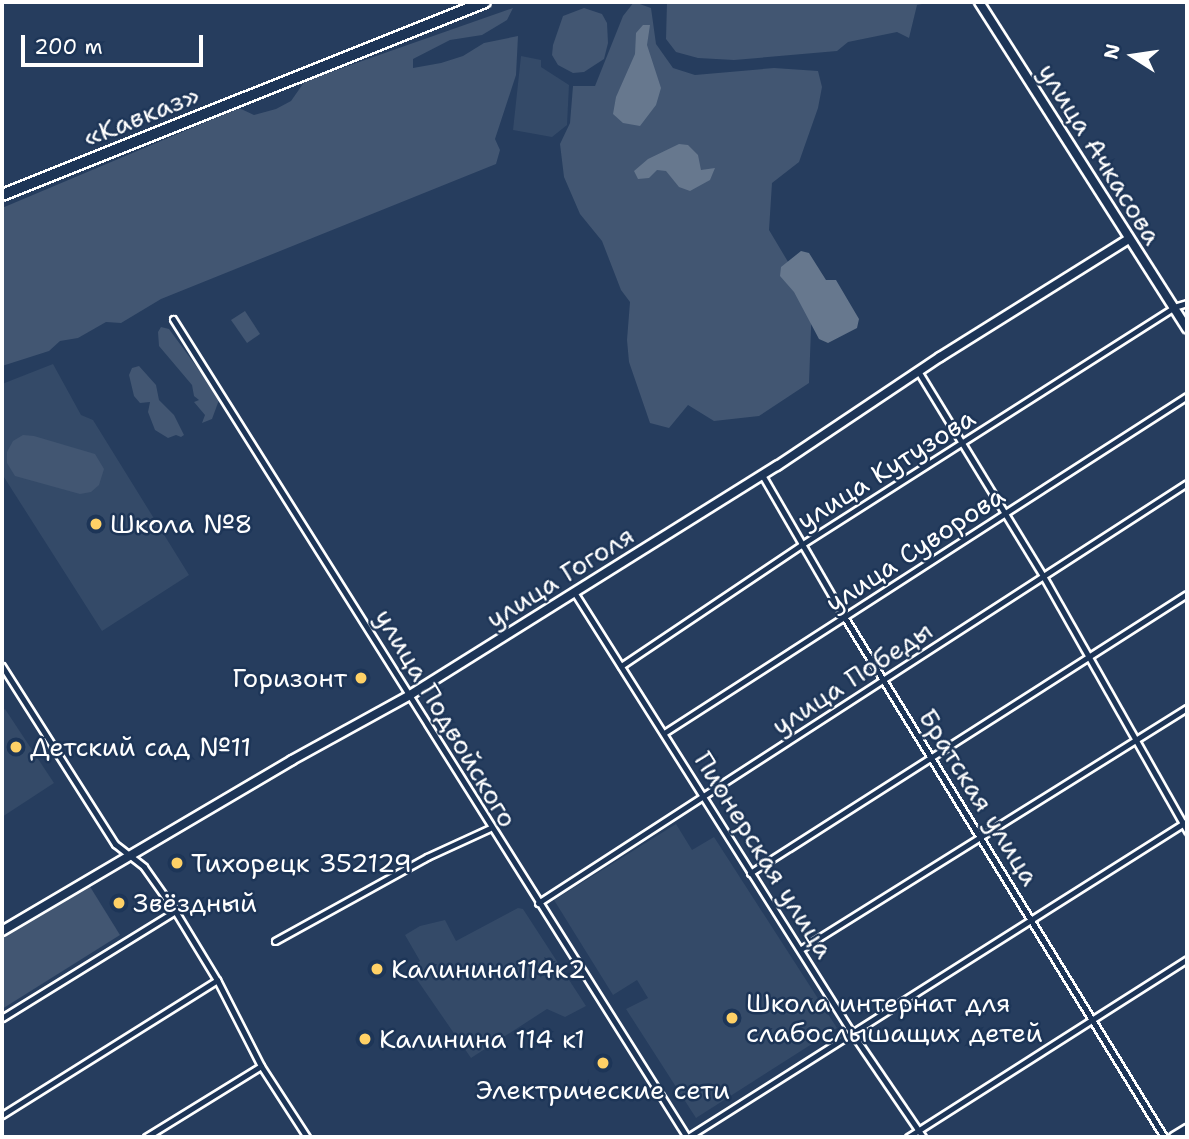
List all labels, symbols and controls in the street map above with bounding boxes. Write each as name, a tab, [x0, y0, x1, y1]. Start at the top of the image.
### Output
scale bar	[24, 21, 206, 65]
north arrow	[1098, 21, 1168, 91]
text: 200 m	[34, 33, 103, 61]
text: N	[1098, 42, 1126, 61]
street label: улица Ачкасова	[1032, 58, 1168, 250]
street label: «Кавказ»	[79, 79, 203, 153]
street label: улица Кутузова	[791, 402, 981, 536]
street label: улица Суворова	[820, 479, 1010, 619]
place label: Школа №8	[110, 508, 253, 540]
marker: Школа №8	[88, 516, 104, 532]
street label: улица Гоголя	[481, 519, 639, 635]
street label: улица Подвойского	[368, 603, 524, 833]
street label: улица Победы	[766, 615, 938, 741]
place label: Горизонт	[232, 662, 347, 694]
marker: Горизонт	[353, 670, 369, 686]
street label: Братская улица	[912, 703, 1046, 891]
place label: Детский сад №11	[30, 731, 251, 763]
marker: Детский сад №11	[8, 739, 24, 755]
street label: Пионерская улица	[688, 746, 840, 964]
place label: Тихорецк 352129	[191, 847, 412, 879]
marker: Тихорецк 352129	[169, 855, 185, 871]
place label: Звёздный	[133, 887, 257, 919]
marker: Звёздный	[111, 895, 127, 911]
place label: Калинина114к2	[391, 953, 586, 985]
marker: Калинина114к2	[369, 961, 385, 977]
place label: Школа интернат для слабослышащих детей	[746, 987, 1043, 1048]
marker: Школа интернат для слабослышащих детей	[724, 1010, 740, 1026]
place label: Калинина 114 к1	[379, 1023, 585, 1055]
marker: Калинина 114 к1	[357, 1031, 373, 1047]
marker: Электрические сети	[595, 1055, 611, 1071]
place label: Электрические сети	[476, 1074, 730, 1106]

